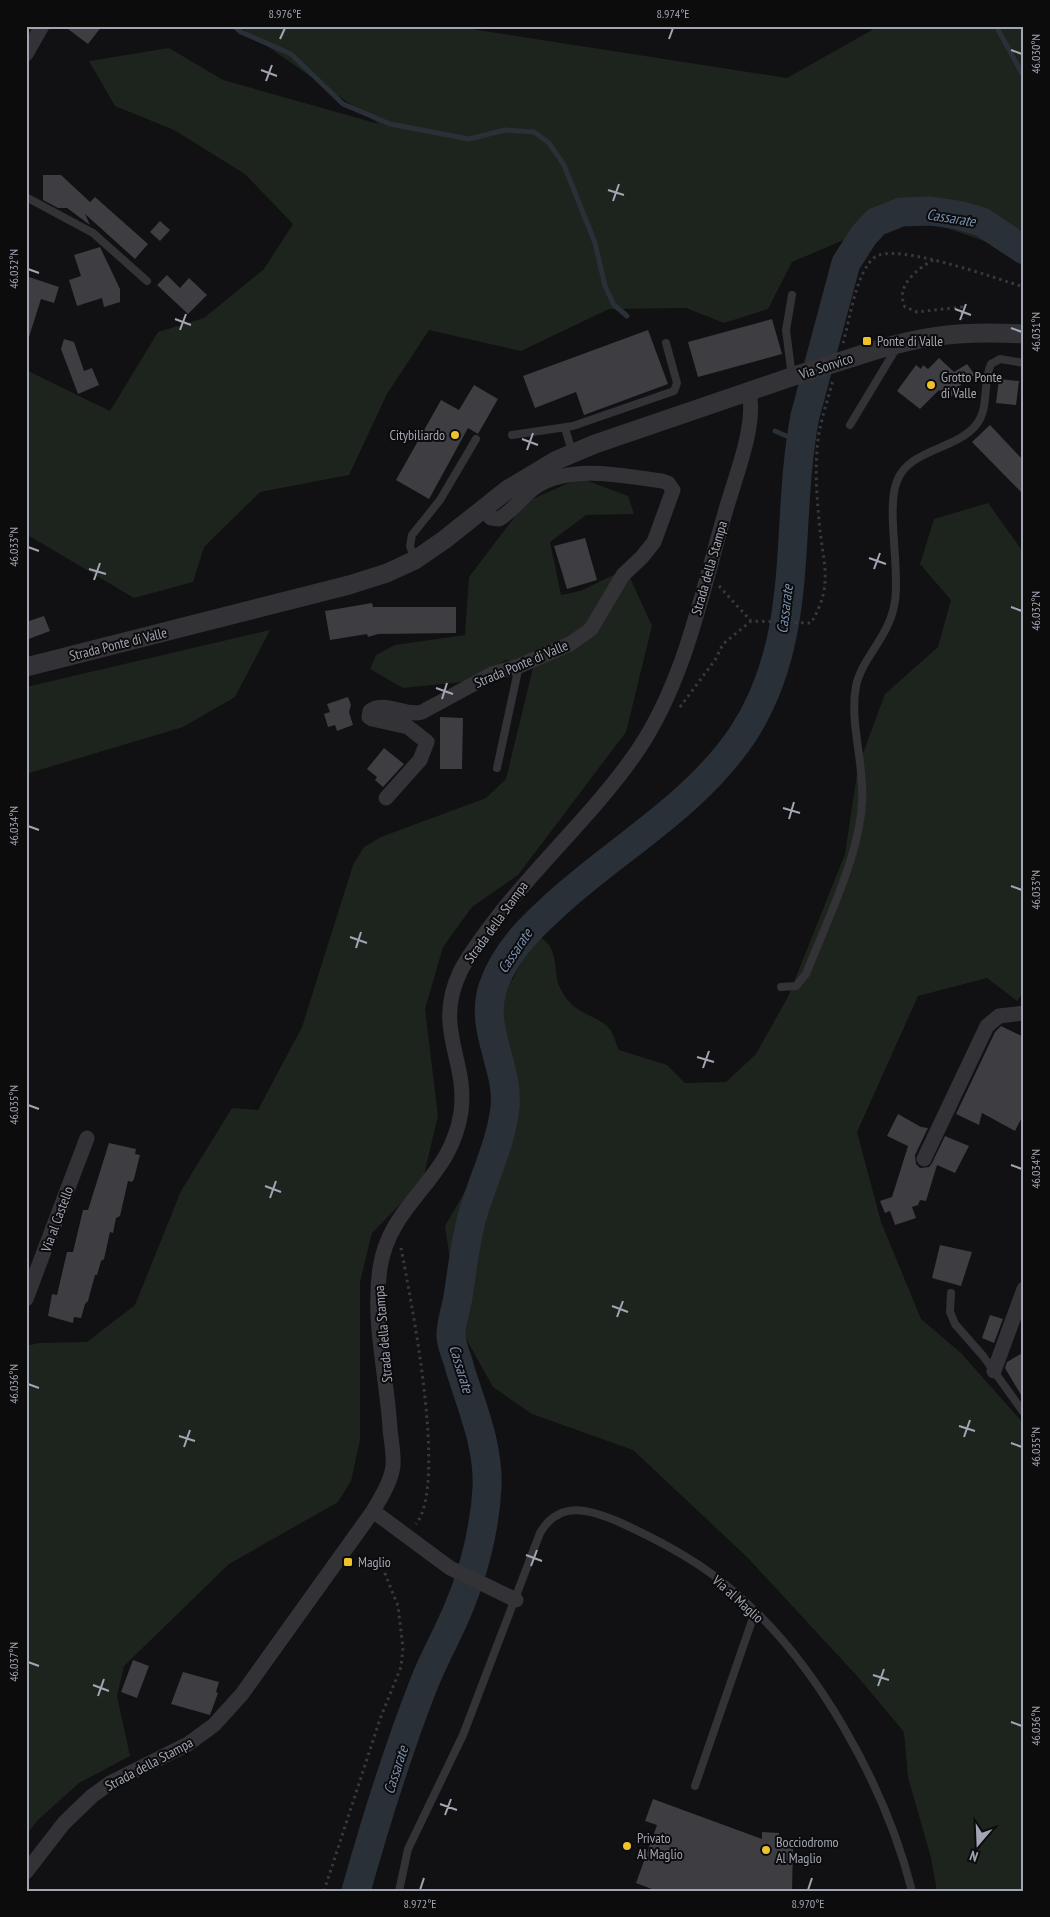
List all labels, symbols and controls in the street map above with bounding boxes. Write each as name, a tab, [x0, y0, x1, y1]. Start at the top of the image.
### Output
text: 8.976°E	[269, 6, 302, 21]
text: 8.974°E	[657, 6, 690, 21]
text: 46.030°N	[1028, 34, 1043, 74]
water label: Cassarate	[925, 204, 978, 231]
text: 46.032°N	[6, 249, 21, 289]
text: 46.031°N	[1028, 312, 1043, 352]
place label: Ponte di Valle	[877, 332, 943, 350]
marker: Ponte di Valle	[861, 335, 873, 347]
street label: Via Sonvico	[796, 349, 855, 383]
place label: Grotto Ponte di Valle	[941, 368, 1002, 402]
marker: Grotto Ponte di Valle	[925, 379, 937, 391]
place label: Citybiliardo	[390, 426, 445, 444]
marker: Citybiliardo	[449, 429, 461, 441]
street label: Strada della Stampa	[687, 519, 731, 617]
text: 46.033°N	[6, 527, 21, 567]
water label: Cassarate	[772, 583, 797, 634]
text: 46.032°N	[1028, 591, 1043, 631]
street label: Strada Ponte di Valle	[67, 623, 169, 665]
street label: Strada Ponte di Valle	[471, 636, 571, 692]
text: 46.034°N	[6, 806, 21, 846]
text: 46.033°N	[1028, 870, 1043, 910]
street label: Strada della Stampa	[460, 877, 532, 967]
water label: Cassarate	[493, 924, 537, 976]
text: 46.035°N	[6, 1085, 21, 1125]
text: 46.034°N	[1028, 1149, 1043, 1189]
street label: Via al Castello	[36, 1184, 77, 1255]
street label: Strada della Stampa	[370, 1285, 396, 1383]
water label: Cassarate	[445, 1343, 478, 1396]
text: 46.036°N	[6, 1364, 21, 1404]
text: 46.035°N	[1028, 1427, 1043, 1467]
place label: Maglio	[358, 1553, 391, 1571]
marker: Maglio	[342, 1556, 354, 1568]
street label: Via al Maglio	[708, 1571, 767, 1627]
text: 46.037°N	[6, 1642, 21, 1682]
text: 46.036°N	[1028, 1706, 1043, 1746]
street label: Strada della Stampa	[102, 1733, 196, 1795]
water label: Cassarate	[379, 1743, 412, 1796]
north arrow	[952, 1820, 1002, 1870]
place label: Privato Al Maglio	[637, 1829, 683, 1863]
place label: Bocciodromo Al Maglio	[776, 1833, 839, 1867]
marker: Privato Al Maglio	[621, 1840, 633, 1852]
marker: Bocciodromo Al Maglio	[760, 1844, 772, 1856]
text: N	[967, 1847, 980, 1866]
text: 8.972°E	[404, 1896, 437, 1911]
text: 8.970°E	[792, 1896, 825, 1911]

